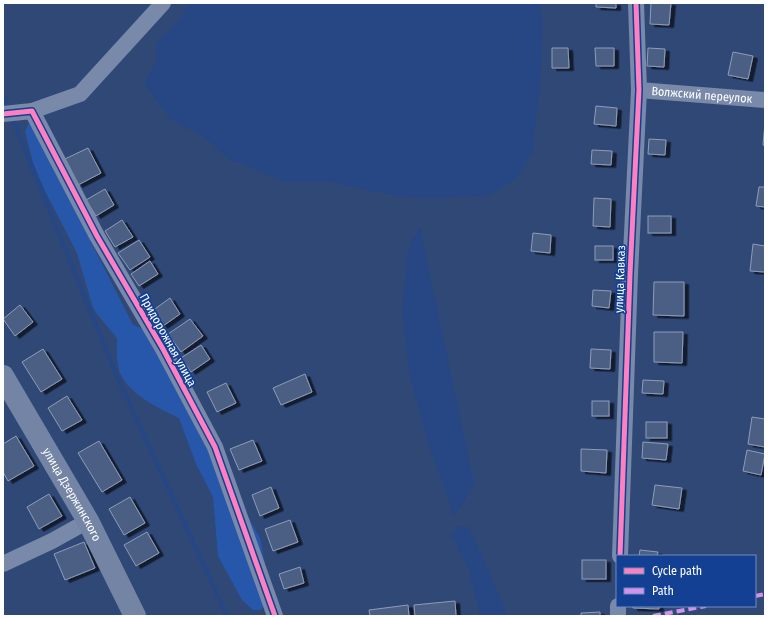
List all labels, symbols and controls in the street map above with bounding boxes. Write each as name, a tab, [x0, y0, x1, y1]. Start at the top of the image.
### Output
street label: Волжский переулок	[651, 84, 753, 106]
street label: улица Кавказ	[612, 245, 628, 313]
street label: Придорожная улица	[137, 291, 199, 389]
street label: улица Дзержинского	[40, 445, 104, 543]
legend	[616, 555, 756, 607]
text: Cycle path	[652, 564, 702, 578]
text: Path	[652, 584, 674, 598]

